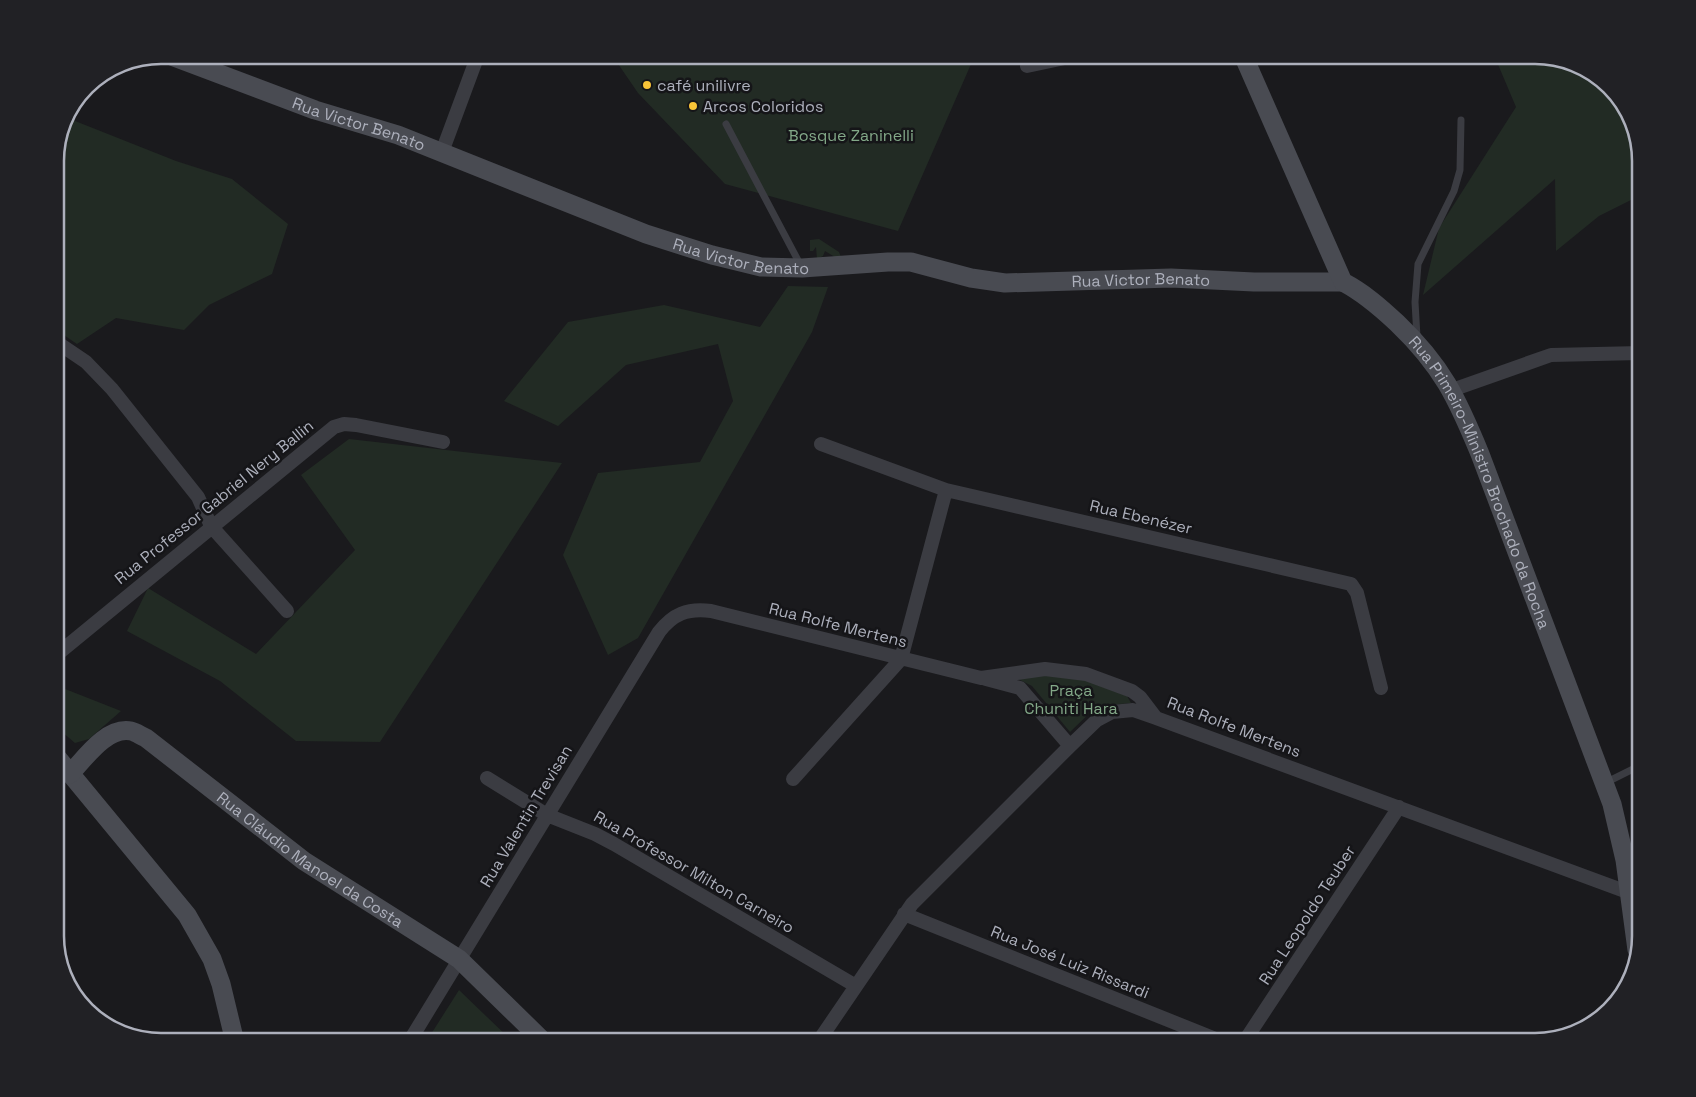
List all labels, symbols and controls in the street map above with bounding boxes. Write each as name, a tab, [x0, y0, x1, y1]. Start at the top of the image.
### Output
place label: café unilivre	[657, 75, 751, 96]
marker: café unilivre	[641, 79, 653, 91]
street label: Rua Victor Benato	[289, 92, 429, 155]
place label: Arcos Coloridos	[703, 96, 823, 117]
marker: Arcos Coloridos	[687, 100, 699, 112]
park label: Bosque Zaninelli	[788, 125, 914, 146]
street label: Rua Victor Benato	[670, 233, 810, 279]
street label: Rua Victor Benato	[1071, 267, 1211, 291]
street label: Rua Primeiro-Ministro Brochado da Rocha	[1404, 331, 1555, 632]
street label: Rua Professor Gabriel Nery Ballin	[110, 415, 318, 589]
street label: Rua Ebenézer	[1088, 495, 1194, 539]
street label: Rua Rolfe Mertens	[767, 598, 909, 652]
park label: Praça Chuniti Hara	[1024, 680, 1118, 719]
street label: Rua Rolfe Mertens	[1164, 692, 1304, 762]
street label: Rua Valentin Trevisan	[475, 741, 577, 891]
street label: Rua Cláudio Manoel da Costa	[213, 787, 408, 932]
street label: Rua Professor Milton Carneiro	[590, 806, 798, 938]
street label: Rua Leopoldo Teuber	[1254, 841, 1360, 989]
street label: Rua José Luiz Rissardi	[988, 921, 1152, 1003]

